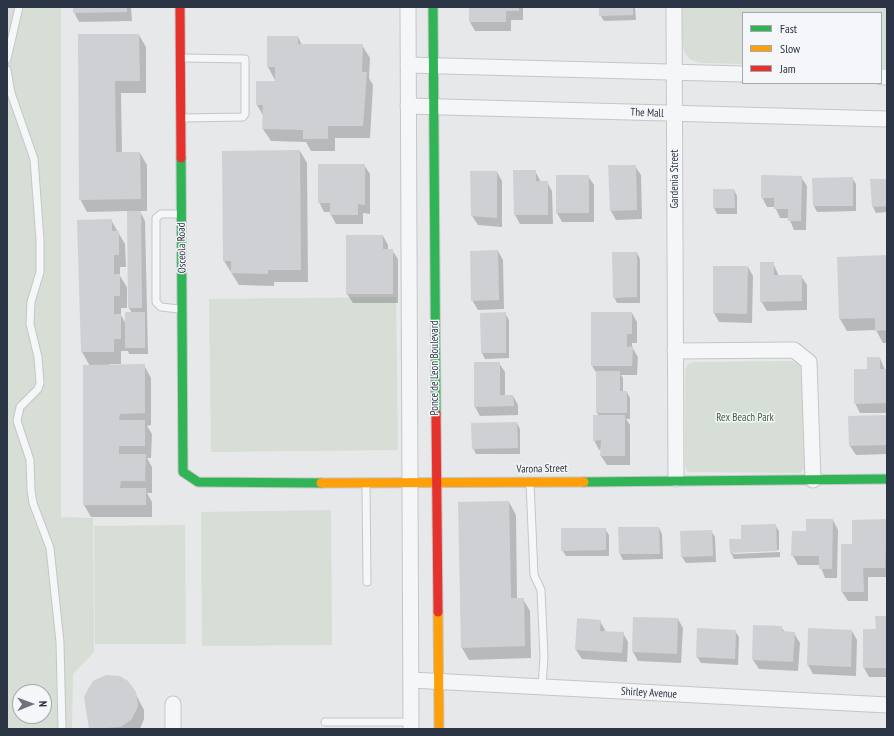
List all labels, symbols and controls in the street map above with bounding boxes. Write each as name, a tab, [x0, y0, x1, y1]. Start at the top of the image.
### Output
legend	[742, 12, 882, 84]
text: Fast	[780, 21, 797, 36]
text: Slow	[780, 41, 800, 56]
text: Jam	[780, 61, 796, 76]
street label: The Mall	[630, 106, 664, 120]
street label: Gardenia Street	[668, 150, 682, 208]
street label: Osceola Road	[175, 223, 189, 273]
street label: Ponce de Leon Boulevard	[428, 321, 442, 415]
park label: Rex Beach Park	[716, 411, 774, 425]
street label: Varona Street	[516, 462, 568, 476]
north arrow	[12, 684, 52, 724]
street label: Shirley Avenue	[621, 685, 677, 701]
text: N	[36, 701, 50, 707]

